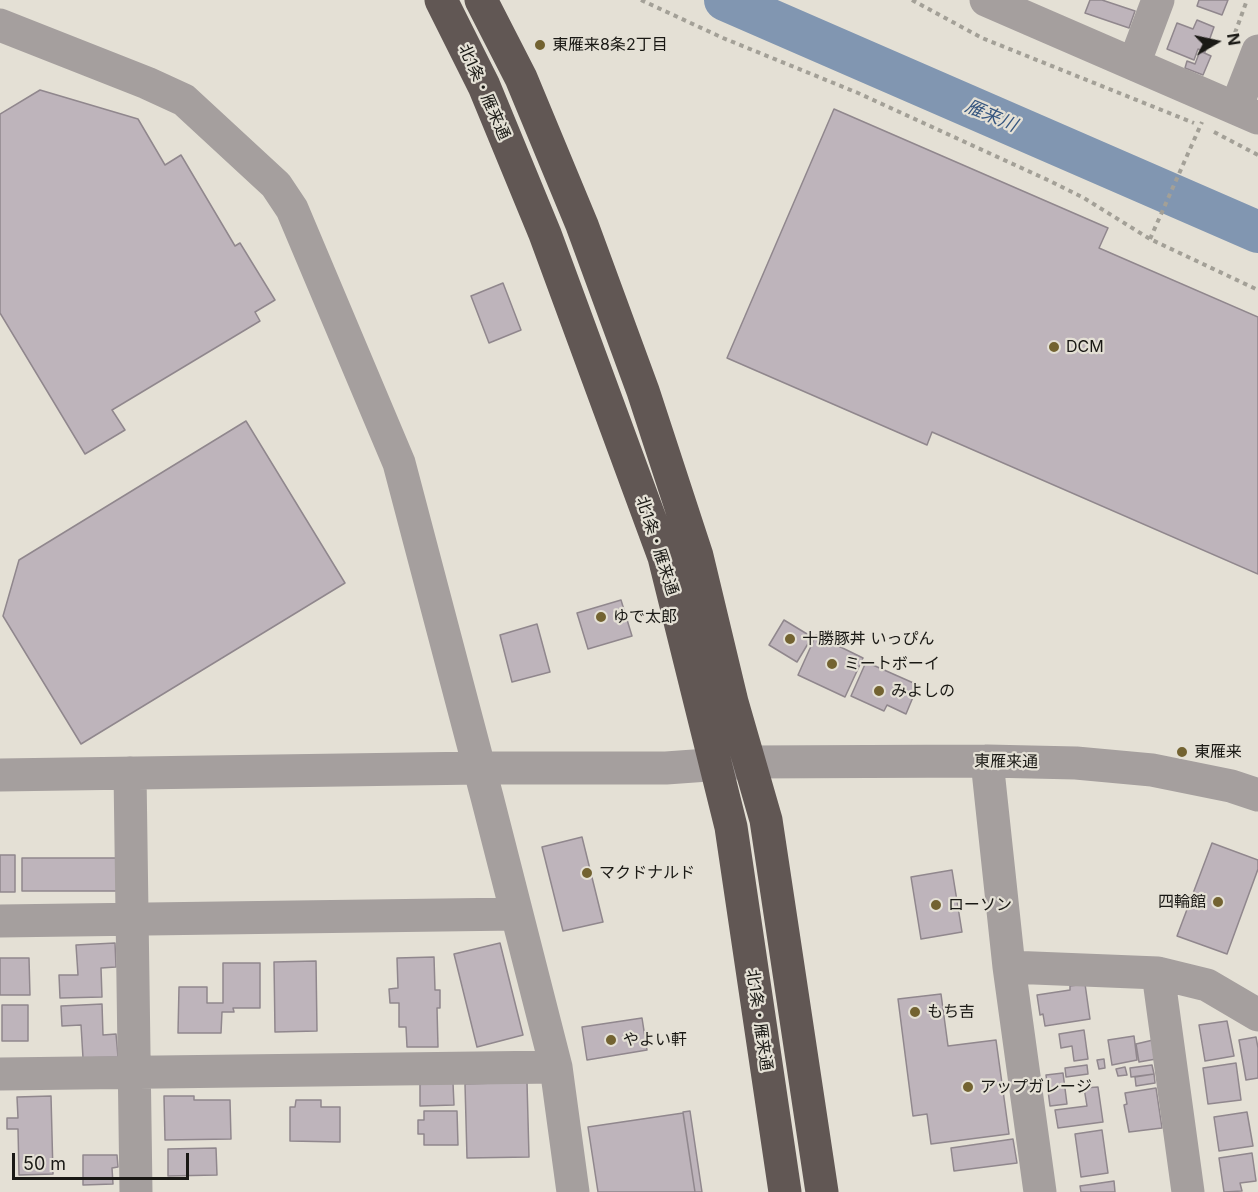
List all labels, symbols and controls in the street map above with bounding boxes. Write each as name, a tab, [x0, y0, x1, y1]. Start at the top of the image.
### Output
north arrow	[1186, 12, 1246, 72]
text: N	[1223, 32, 1245, 47]
place label: 東雁来8条2丁目	[552, 35, 668, 55]
marker: 東雁来8条2丁目	[533, 38, 547, 52]
street label: 北1条・雁来通	[454, 41, 514, 143]
water label: 雁来川	[962, 96, 1020, 136]
place label: DCM	[1066, 337, 1104, 357]
marker: DCM	[1047, 340, 1061, 354]
street label: 北1条・雁来通	[632, 494, 682, 598]
place label: ゆで太郎	[613, 607, 677, 627]
marker: ゆで太郎	[594, 610, 608, 624]
place label: 十勝豚丼 いっぴん	[802, 629, 934, 649]
marker: 十勝豚丼 いっぴん	[783, 632, 797, 646]
place label: ミートボーイ	[844, 654, 940, 674]
marker: ミートボーイ	[825, 657, 839, 671]
place label: みよしの	[891, 681, 955, 701]
marker: みよしの	[872, 684, 886, 698]
place label: 東雁来	[1194, 742, 1242, 762]
marker: 東雁来	[1175, 745, 1189, 759]
street label: 東雁来通	[974, 752, 1038, 772]
place label: マクドナルド	[599, 863, 695, 883]
marker: マクドナルド	[580, 866, 594, 880]
place label: 四輪館	[1158, 892, 1206, 912]
place label: ローソン	[948, 895, 1012, 915]
marker: 四輪館	[1211, 895, 1225, 909]
marker: ローソン	[929, 898, 943, 912]
street label: 北1条・雁来通	[742, 968, 776, 1072]
place label: もち吉	[927, 1002, 975, 1022]
marker: もち吉	[908, 1005, 922, 1019]
place label: やよい軒	[623, 1030, 687, 1050]
marker: やよい軒	[604, 1033, 618, 1047]
place label: アップガレージ	[980, 1077, 1092, 1097]
marker: アップガレージ	[961, 1080, 975, 1094]
scale bar	[15, 1141, 192, 1179]
text: 50 m	[23, 1153, 66, 1174]

